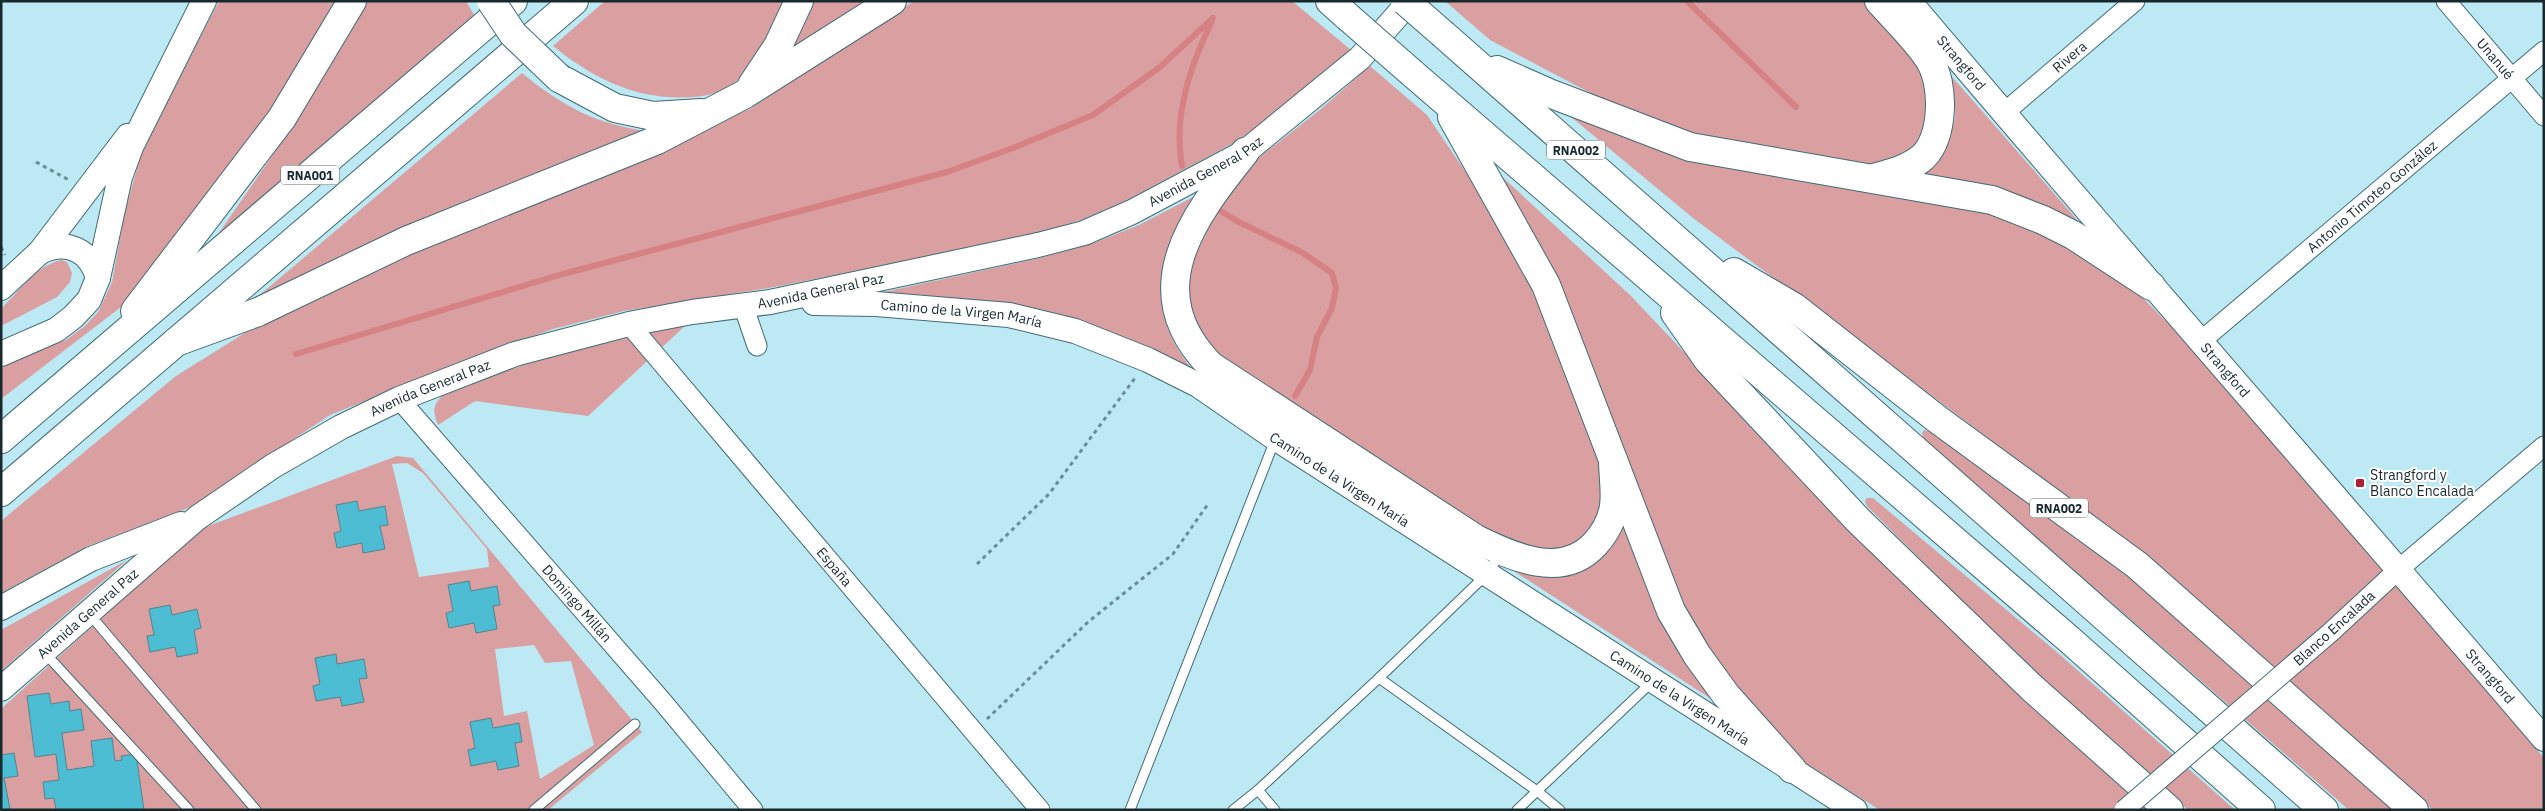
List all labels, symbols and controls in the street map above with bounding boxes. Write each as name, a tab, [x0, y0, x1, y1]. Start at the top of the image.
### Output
street label: Strangford	[1933, 32, 1990, 94]
street label: Unanué	[2473, 35, 2518, 83]
street label: Rivera	[2049, 37, 2091, 76]
street label: Avenida General Paz	[1145, 132, 1267, 211]
street label: Antonio Timoteo González	[2303, 136, 2441, 257]
road number: RNA002	[1547, 140, 1605, 160]
road number: RNA001	[281, 166, 339, 184]
street label: Avenida General Paz	[757, 269, 886, 313]
street label: Camino de la Virgen María	[880, 295, 1045, 332]
street label: Strangford	[2197, 339, 2254, 401]
street label: Avenida General Paz	[367, 355, 493, 421]
street label: Camino de la Virgen María	[1266, 428, 1413, 531]
place label: Strangford y Blanco Encalada	[2370, 466, 2475, 500]
marker: Strangford y Blanco Encalada	[2354, 477, 2366, 489]
road number: RNA002	[2030, 498, 2088, 518]
street label: España	[813, 543, 856, 591]
street label: Domingo Millán	[538, 561, 616, 646]
street label: Avenida General Paz	[33, 564, 142, 662]
street label: Blanco Encalada	[2289, 586, 2379, 669]
street label: Strangford	[2462, 645, 2519, 707]
street label: Camino de la Virgen María	[1606, 646, 1753, 749]

